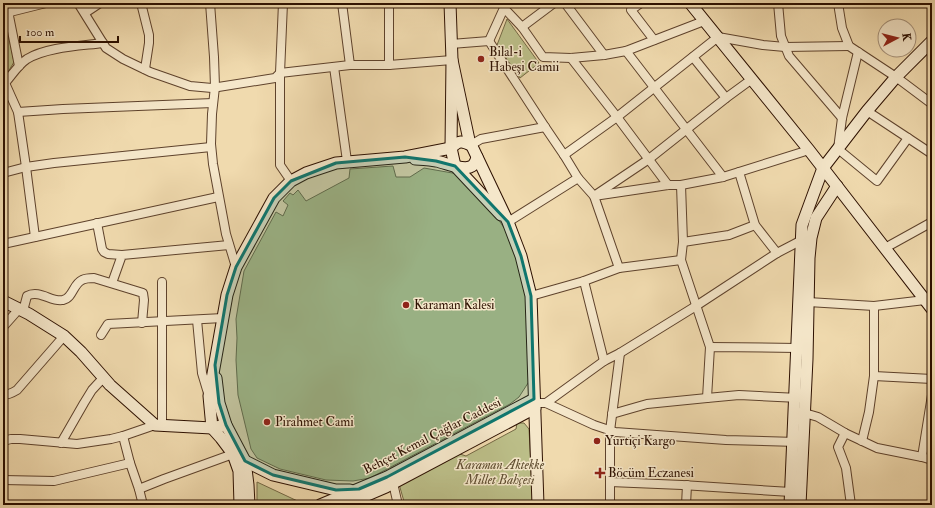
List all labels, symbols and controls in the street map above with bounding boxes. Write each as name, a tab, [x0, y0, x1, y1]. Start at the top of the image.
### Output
scale bar	[20, 18, 118, 44]
north arrow	[877, 18, 917, 58]
text: 100 m	[26, 25, 55, 40]
text: K	[900, 32, 914, 43]
place label: Bilal-i Habeşi Camii	[489, 44, 560, 75]
marker: Bilal-i Habeşi Camii	[476, 54, 486, 64]
place label: Karaman Kalesi	[414, 297, 495, 313]
marker: Karaman Kalesi	[401, 300, 411, 310]
street label: Behçet Kemal Çağlar Caddesi	[360, 394, 504, 478]
place label: Pirahmet Cami	[275, 414, 354, 430]
marker: Pirahmet Cami	[262, 417, 272, 427]
place label: Yurtiçi Kargo	[605, 433, 675, 449]
marker: Yurtiçi Kargo	[592, 436, 602, 446]
park label: Karaman Aktekke Millet Bahçesi	[455, 457, 545, 488]
place label: Böcüm Eczanesi	[608, 465, 694, 481]
marker: Böcüm Eczanesi	[595, 468, 605, 478]

